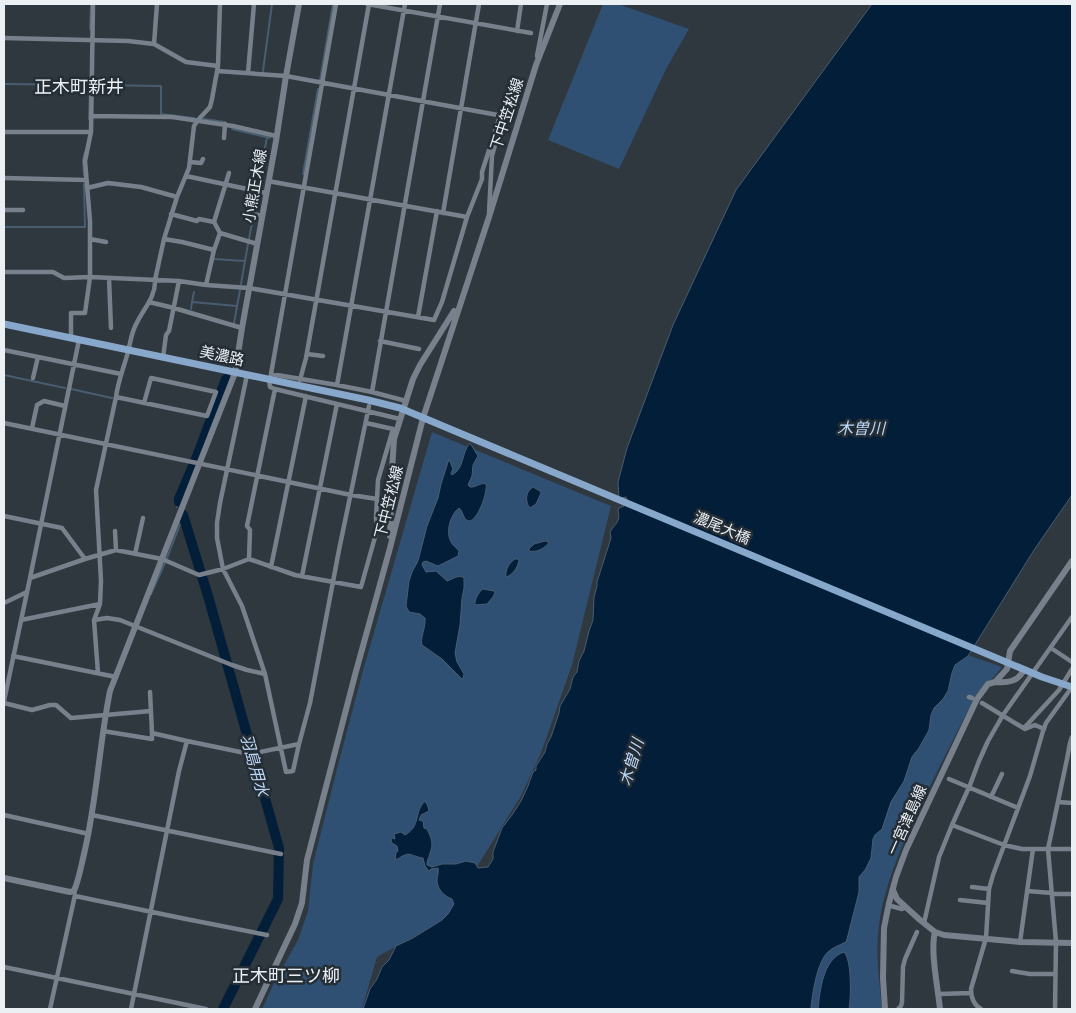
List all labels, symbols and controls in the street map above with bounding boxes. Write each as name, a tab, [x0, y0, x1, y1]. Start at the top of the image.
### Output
district label: 正木町新井	[34, 75, 124, 98]
street label: 下中笠松線	[486, 75, 527, 152]
street label: 小熊正木線	[239, 147, 270, 225]
street label: 美濃路	[198, 342, 246, 369]
water label: 木曽川	[837, 418, 887, 438]
street label: 下中笠松線	[370, 463, 407, 541]
street label: 濃尾大橋	[691, 507, 754, 548]
water label: 羽島用水	[237, 731, 274, 800]
water label: 木曽川	[614, 734, 648, 788]
street label: 一宮津島線	[883, 782, 930, 858]
district label: 正木町三ツ柳	[232, 964, 340, 987]

